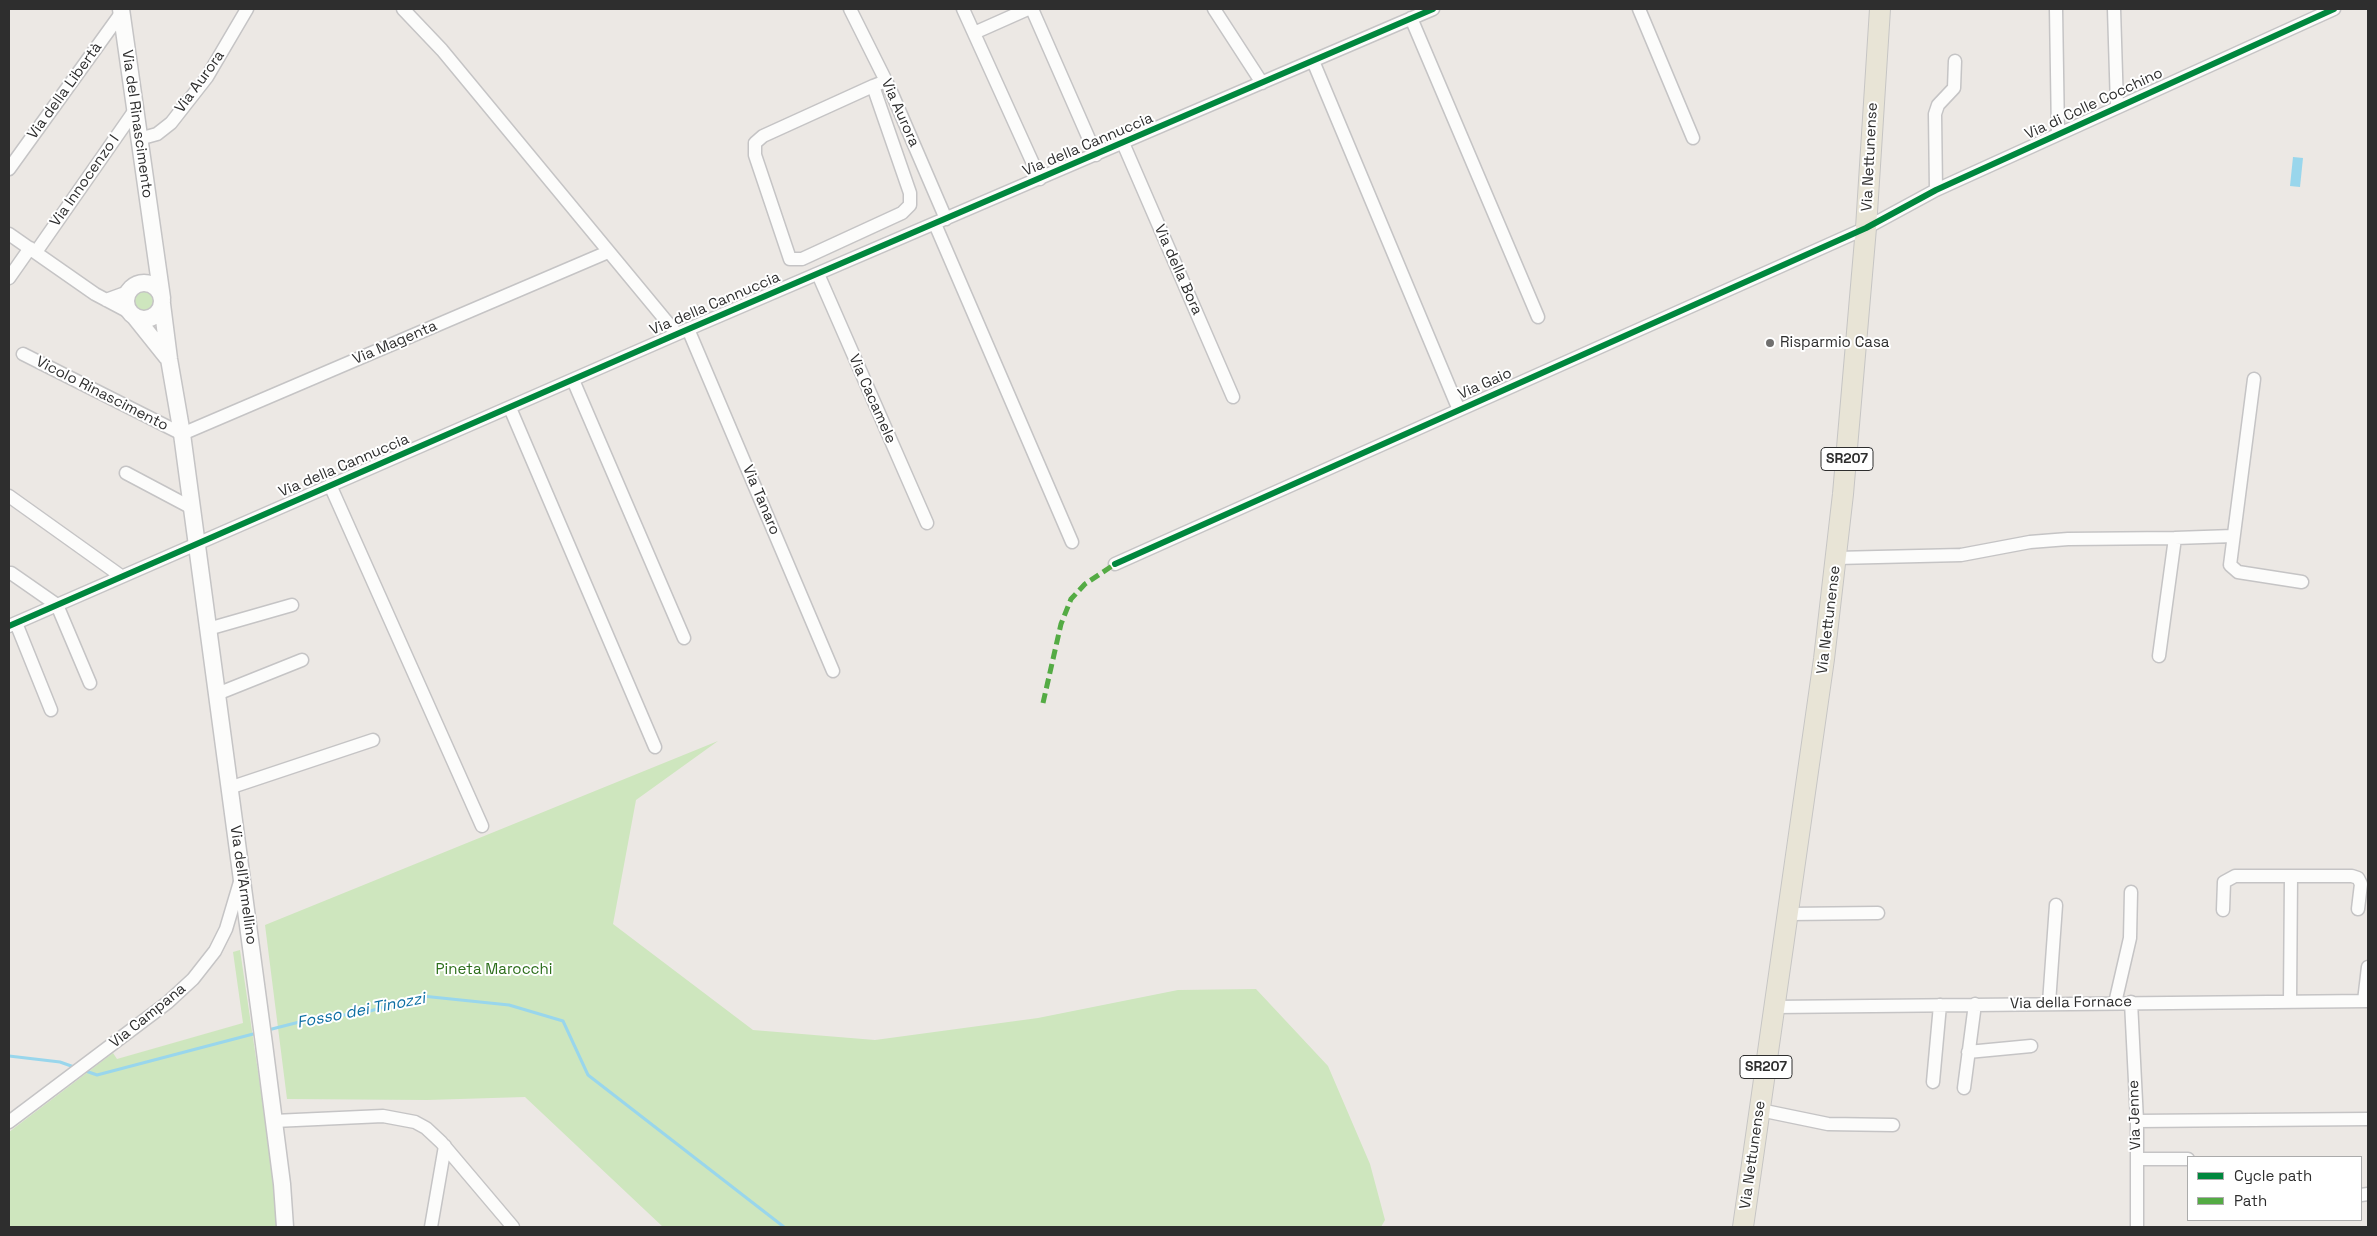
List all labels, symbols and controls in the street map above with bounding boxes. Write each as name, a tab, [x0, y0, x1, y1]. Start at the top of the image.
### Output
street label: Via della Libertà	[24, 39, 106, 143]
street label: Via Aurora	[171, 47, 229, 117]
street label: Via del Rinascimento	[118, 49, 156, 199]
street label: Via di Colle Cocchino	[2022, 64, 2166, 144]
street label: Via Aurora	[877, 76, 923, 150]
street label: Via Nettunense	[1858, 102, 1882, 212]
street label: Via della Cannuccia	[1020, 109, 1156, 181]
street label: Via Innocenzo I	[47, 132, 123, 230]
street label: Via della Bora	[1150, 222, 1206, 318]
street label: Via della Cannuccia	[647, 268, 783, 340]
street label: Via Magenta	[350, 317, 440, 369]
place label: Risparmio Casa	[1780, 334, 1889, 352]
marker: Risparmio Casa	[1764, 337, 1776, 349]
street label: Via Cacamele	[844, 352, 900, 446]
street label: Vicolo Rinascimento	[33, 353, 171, 435]
street label: Via Gaio	[1455, 364, 1515, 404]
street label: Via della Cannuccia	[276, 430, 412, 502]
road number: SR207	[1821, 448, 1873, 470]
street label: Via Tanaro	[738, 462, 784, 538]
street label: Via Nettunense	[1813, 565, 1845, 675]
street label: Via dell'Armellino	[226, 824, 260, 946]
park label: Pineta Marocchi	[436, 961, 552, 979]
street label: Via Campana	[106, 980, 190, 1052]
water label: Fosso dei Tinozzi	[295, 989, 427, 1033]
street label: Via della Fornace	[2010, 993, 2132, 1013]
road number: SR207	[1740, 1056, 1792, 1078]
street label: Via Jenne	[2125, 1080, 2145, 1150]
street label: Via Nettunense	[1736, 1100, 1770, 1210]
legend	[2187, 1156, 2362, 1221]
text: Cycle path	[2234, 1166, 2312, 1185]
text: Path	[2234, 1191, 2267, 1210]

